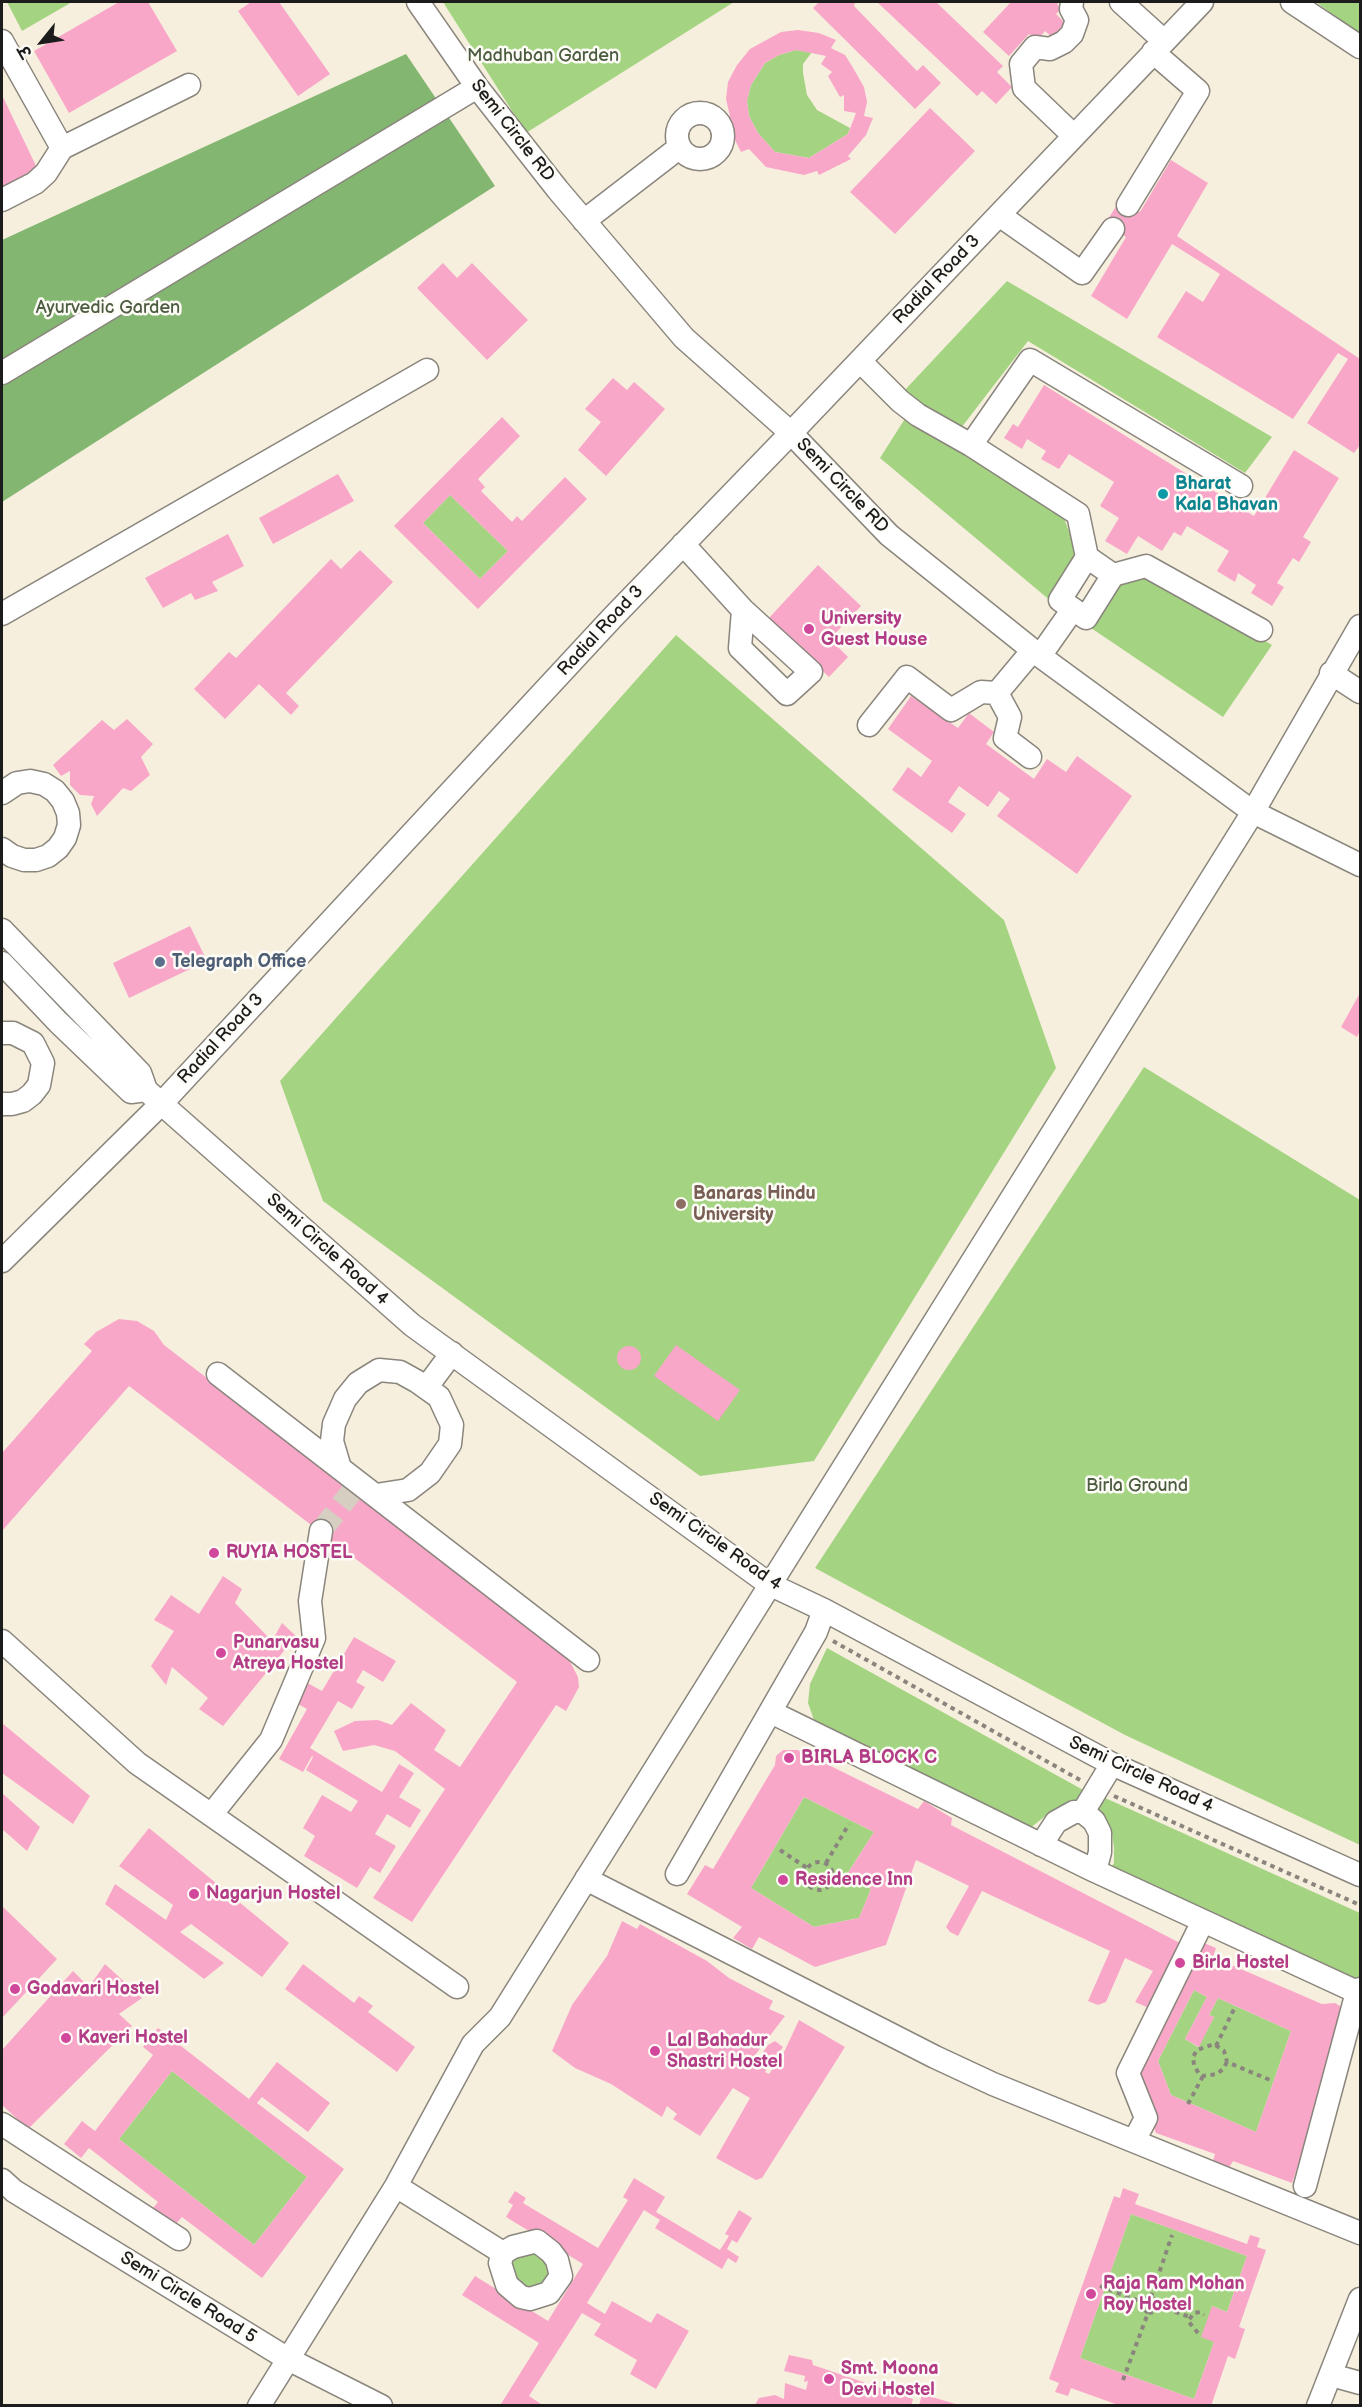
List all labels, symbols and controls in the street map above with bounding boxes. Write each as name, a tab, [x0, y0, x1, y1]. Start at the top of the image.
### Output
north arrow	[12, 12, 72, 72]
text: उ	[15, 42, 37, 61]
park label: Madhuban Garden	[467, 45, 619, 67]
street label: Semi Circle RD	[465, 76, 559, 186]
street label: Radial Road 3	[889, 231, 985, 329]
park label: Ayurvedic Garden	[36, 297, 180, 319]
street label: Semi Circle RD	[791, 434, 893, 538]
place label: Bharat Kala Bhavan	[1175, 473, 1278, 516]
marker: Bharat Kala Bhavan	[1156, 487, 1170, 501]
street label: Radial Road 3	[554, 581, 648, 681]
place label: University Guest House	[821, 608, 927, 650]
marker: University Guest House	[802, 622, 816, 636]
place label: Telegraph Office	[172, 951, 306, 973]
marker: Telegraph Office	[153, 955, 167, 969]
street label: Radial Road 3	[174, 989, 268, 1089]
place label: Banaras Hindu University	[693, 1183, 816, 1226]
street label: Semi Circle Road 4	[261, 1189, 393, 1311]
marker: Banaras Hindu University	[674, 1197, 688, 1211]
park label: Birla Ground	[1086, 1475, 1188, 1497]
street label: Semi Circle Road 4	[644, 1488, 786, 1596]
place label: RUYIA HOSTEL	[226, 1542, 352, 1564]
marker: RUYIA HOSTEL	[207, 1546, 221, 1560]
place label: Punarvasu Atreya Hostel	[233, 1632, 343, 1674]
marker: Punarvasu Atreya Hostel	[214, 1646, 228, 1660]
street label: Semi Circle Road 4	[1065, 1732, 1217, 1818]
place label: BIRLA BLOCK C	[801, 1747, 937, 1769]
marker: BIRLA BLOCK C	[782, 1751, 796, 1765]
place label: Residence Inn	[795, 1869, 913, 1891]
marker: Residence Inn	[776, 1873, 790, 1887]
place label: Nagarjun Hostel	[206, 1883, 340, 1905]
marker: Nagarjun Hostel	[187, 1887, 201, 1901]
place label: Birla Hostel	[1192, 1952, 1289, 1974]
marker: Birla Hostel	[1173, 1956, 1187, 1970]
place label: Godavari Hostel	[27, 1978, 159, 2000]
marker: Godavari Hostel	[8, 1982, 22, 1996]
place label: Kaveri Hostel	[78, 2027, 188, 2049]
place label: Lal Bahadur Shastri Hostel	[667, 2030, 782, 2072]
marker: Kaveri Hostel	[59, 2031, 73, 2045]
marker: Lal Bahadur Shastri Hostel	[648, 2044, 662, 2058]
street label: Semi Circle Road 5	[116, 2247, 260, 2349]
place label: Raja Ram Mohan Roy Hostel	[1103, 2273, 1245, 2316]
marker: Raja Ram Mohan Roy Hostel	[1084, 2287, 1098, 2301]
place label: Smt. Moona Devi Hostel	[841, 2358, 939, 2400]
marker: Smt. Moona Devi Hostel	[822, 2372, 836, 2386]

